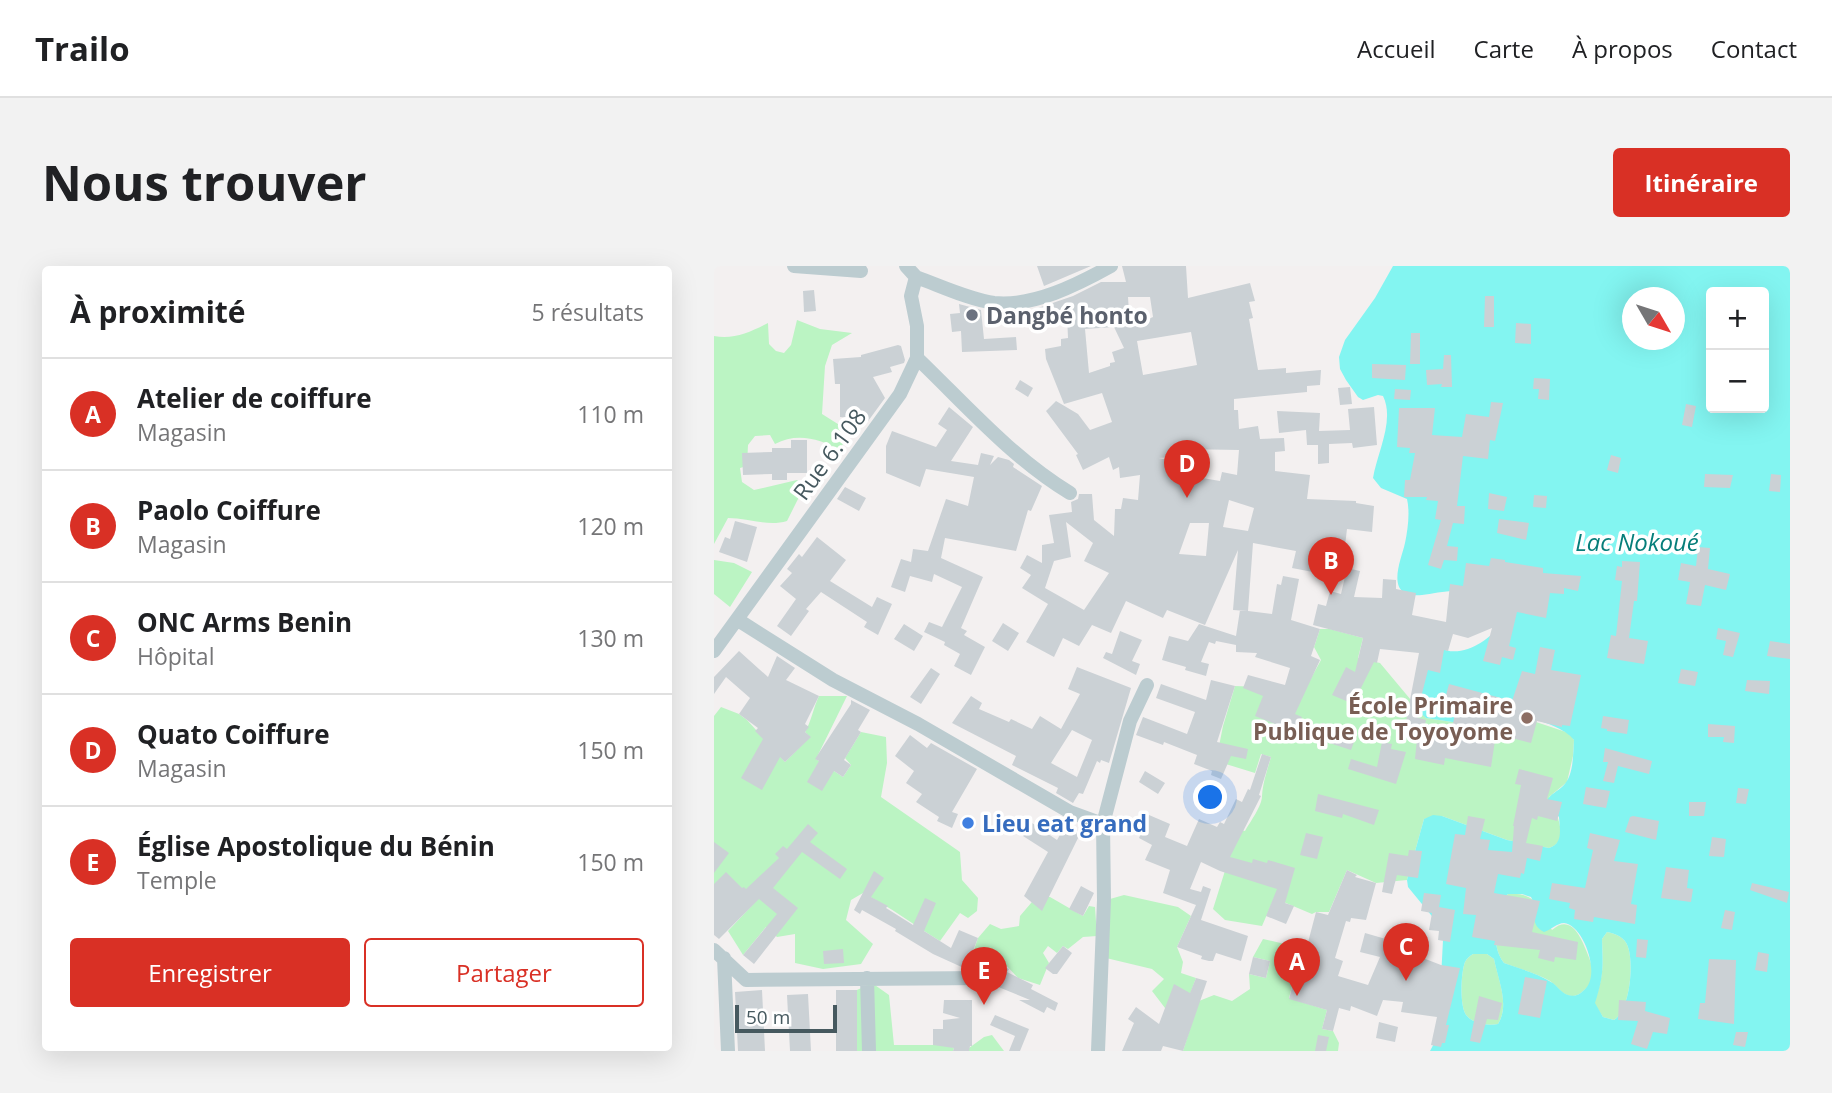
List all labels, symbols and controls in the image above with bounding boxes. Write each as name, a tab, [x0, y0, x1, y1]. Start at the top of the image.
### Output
text: Trailo	[35, 26, 130, 71]
text: Accueil	[1357, 32, 1436, 65]
text: Carte	[1474, 32, 1534, 65]
text: À propos	[1572, 32, 1673, 65]
text: Contact	[1711, 32, 1797, 65]
button: Itinéraire	[1613, 148, 1790, 217]
text: Nous trouver	[42, 149, 367, 215]
north arrow	[1622, 287, 1685, 350]
map controls	[1706, 287, 1769, 413]
button: +	[1706, 287, 1769, 350]
text: À proximité	[70, 291, 246, 332]
text: 5 résultats	[532, 296, 644, 328]
place label: Dangbé honto	[986, 299, 1148, 331]
marker: Dangbé honto	[964, 307, 980, 323]
button: −	[1706, 350, 1769, 413]
text: Atelier de coiffure	[137, 380, 372, 416]
text: A	[85, 398, 101, 430]
text: 110 m	[577, 398, 644, 430]
street label: Rue 6.108	[785, 402, 873, 506]
text: Magasin	[137, 416, 227, 448]
pin: D	[1164, 440, 1210, 498]
text: Paolo Coiffure	[137, 492, 321, 528]
text: B	[85, 510, 101, 542]
text: 120 m	[577, 510, 644, 542]
water label: Lac Nokoué	[1575, 525, 1699, 558]
text: Magasin	[137, 528, 227, 560]
pin: B	[1308, 537, 1354, 595]
text: ONC Arms Benin	[137, 604, 352, 640]
text: C	[86, 622, 100, 654]
text: 130 m	[577, 622, 644, 654]
text: Hôpital	[137, 640, 214, 672]
place label: École Primaire Publique de Toyoyome	[1253, 689, 1513, 747]
marker: École Primaire Publique de Toyoyome	[1519, 710, 1535, 726]
text: Quato Coiffure	[137, 716, 330, 752]
text: D	[84, 734, 102, 766]
text: 150 m	[577, 734, 644, 766]
text: Magasin	[137, 752, 227, 784]
your location	[1193, 780, 1227, 814]
place label: Lieu eat grand	[982, 807, 1147, 839]
marker: Lieu eat grand	[960, 815, 976, 831]
text: Église Apostolique du Bénin	[137, 828, 495, 864]
text: E	[87, 846, 99, 878]
text: 150 m	[577, 846, 644, 878]
text: Temple	[137, 864, 217, 896]
pin: C	[1383, 923, 1429, 981]
button: Enregistrer	[70, 938, 350, 1007]
button: Partager	[364, 938, 644, 1007]
pin: A	[1274, 938, 1320, 996]
pin: E	[961, 947, 1007, 1005]
scale bar	[735, 1002, 836, 1034]
text: 50 m	[746, 1004, 790, 1030]

